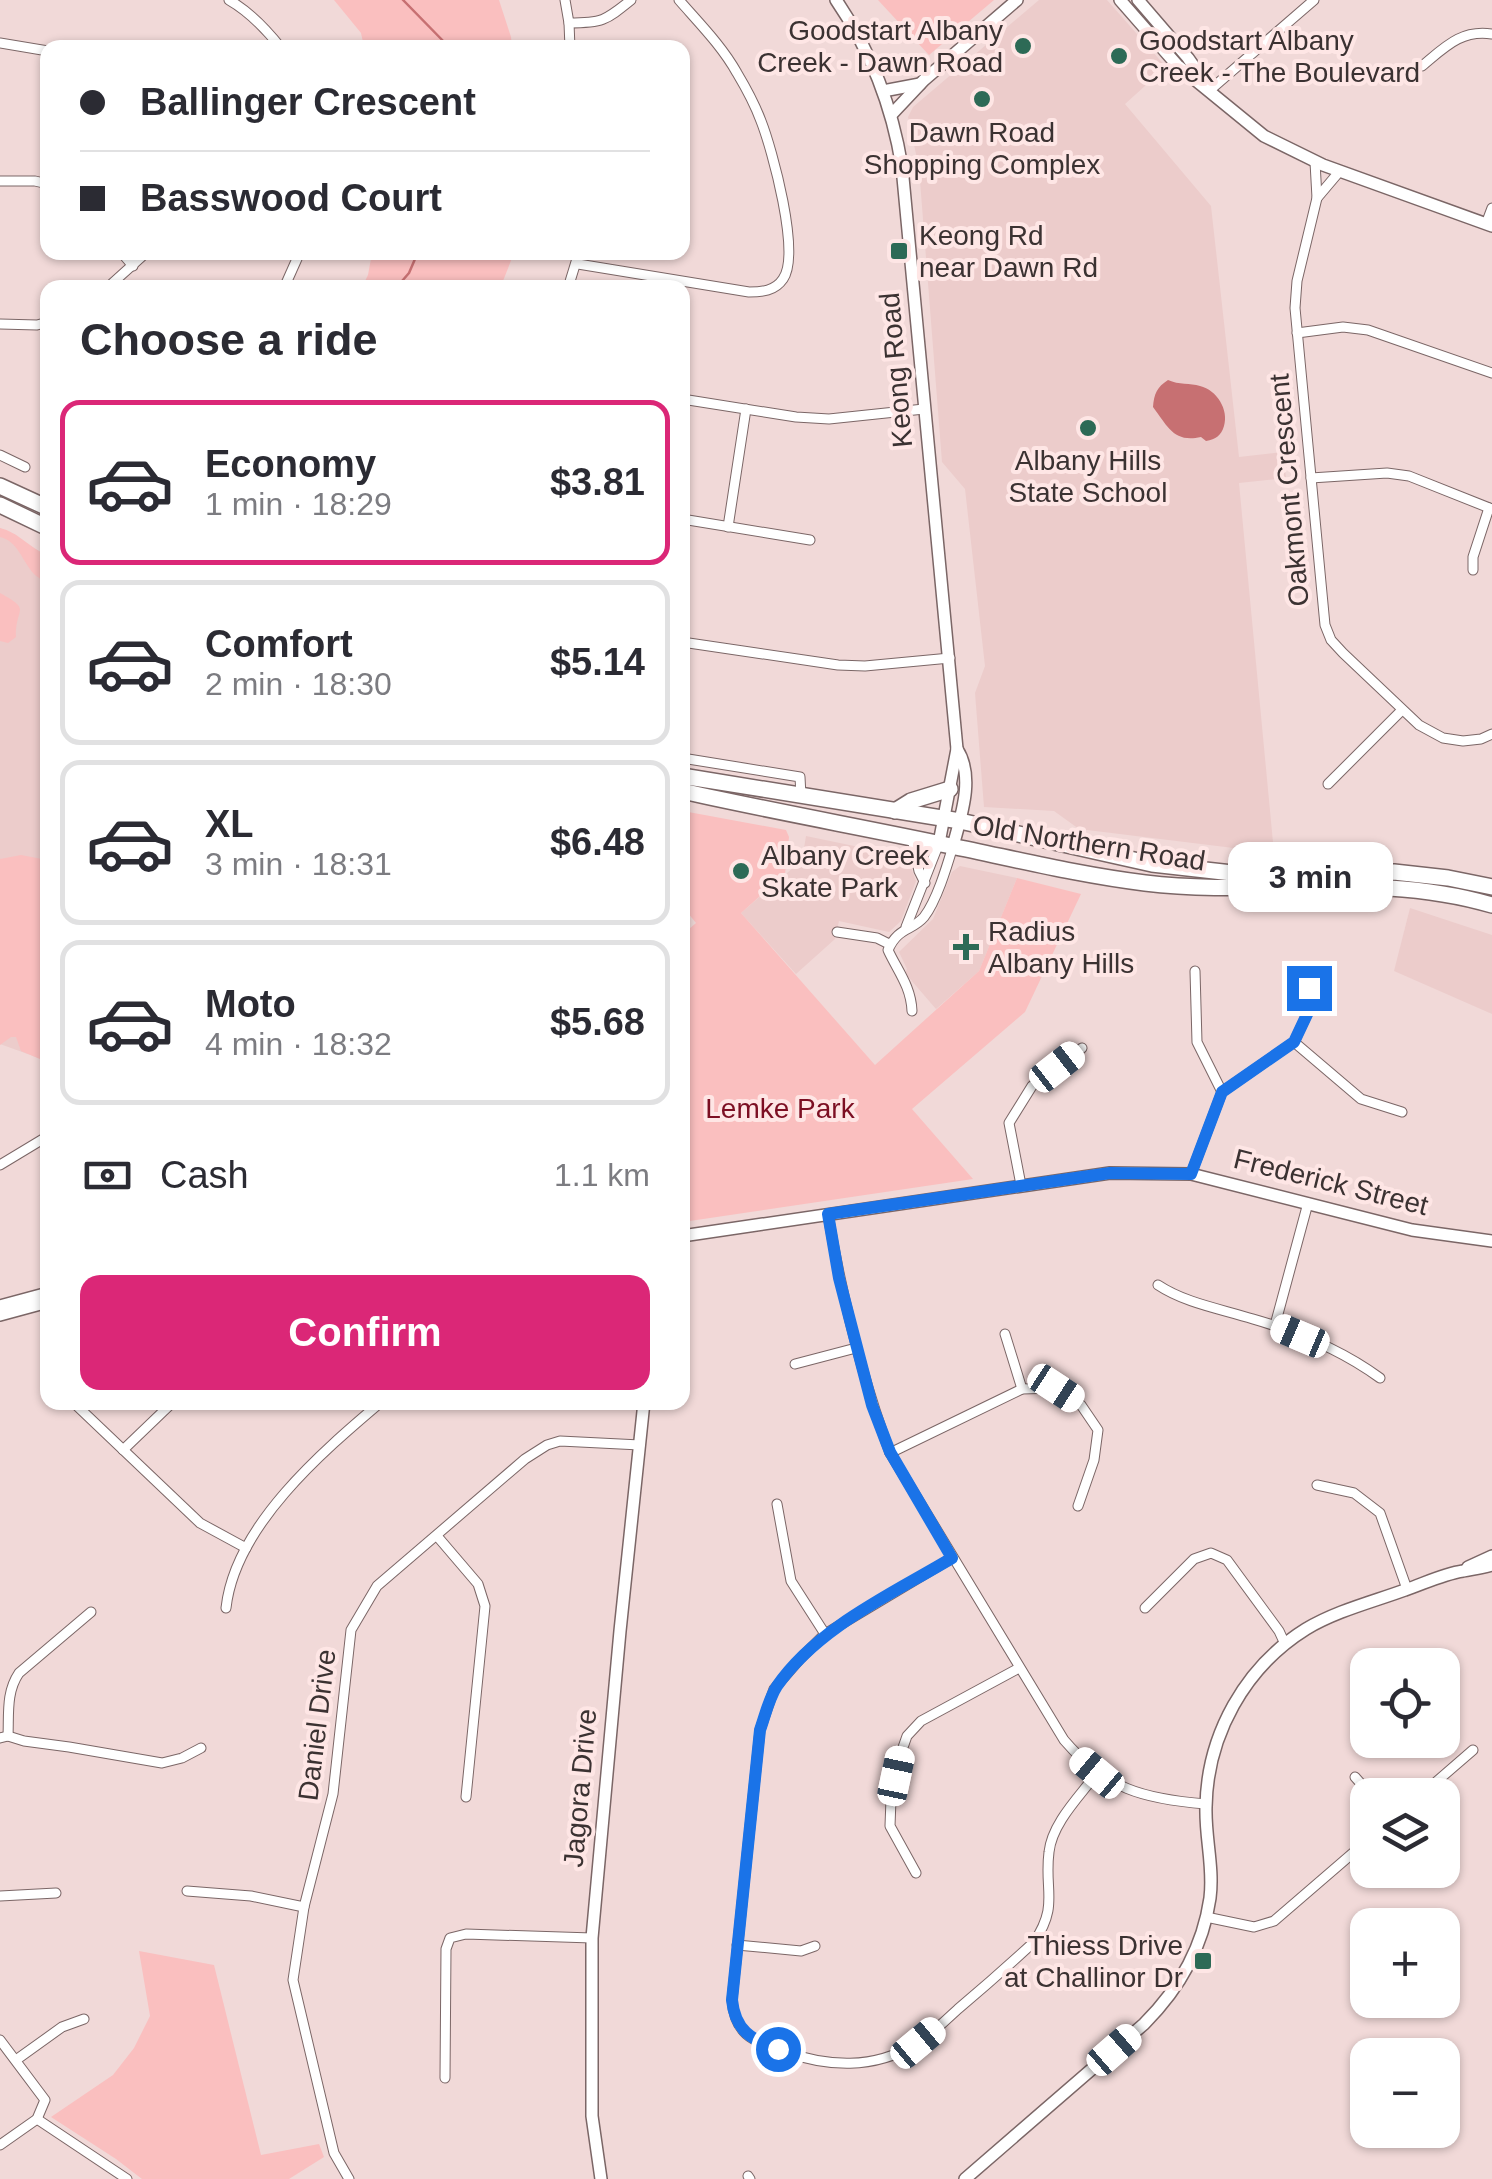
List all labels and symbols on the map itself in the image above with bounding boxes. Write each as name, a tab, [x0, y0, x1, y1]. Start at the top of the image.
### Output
place label: Goodstart Albany Creek - Dawn Road	[757, 15, 1003, 78]
place label: Goodstart Albany Creek - The Boulevard	[1139, 25, 1420, 88]
marker: Goodstart Albany Creek - Dawn Road	[1012, 35, 1034, 57]
marker: Goodstart Albany Creek - The Boulevard	[1108, 45, 1130, 67]
marker: Dawn Road Shopping Complex	[971, 88, 993, 110]
place label: Dawn Road Shopping Complex	[864, 117, 1100, 180]
place label: Keong Rd near Dawn Rd	[919, 220, 1098, 283]
marker: Keong Rd near Dawn Rd	[888, 240, 910, 262]
street label: Keong Road	[874, 291, 918, 449]
street label: Oakmont Crescent	[1263, 372, 1315, 608]
marker: Albany Hills State School	[1077, 417, 1099, 439]
place label: Albany Hills State School	[1009, 445, 1167, 508]
street label: Old Northern Road	[971, 809, 1207, 877]
place label: Albany Creek Skate Park	[761, 840, 930, 903]
callout: 3 min	[1226, 843, 1392, 913]
marker: Albany Creek Skate Park	[730, 860, 752, 882]
place label: Radius Albany Hills	[988, 916, 1134, 979]
marker: Radius Albany Hills	[953, 934, 979, 960]
route end	[1287, 966, 1332, 1011]
car	[1024, 1037, 1090, 1097]
park label: Lemke Park	[705, 1093, 856, 1124]
street label: Frederick Street	[1231, 1143, 1432, 1221]
car	[1267, 1310, 1333, 1362]
car	[1023, 1359, 1089, 1417]
street label: Daniel Drive	[292, 1647, 342, 1803]
street label: Jagora Drive	[558, 1708, 602, 1868]
car	[1064, 1742, 1130, 1804]
car	[875, 1744, 917, 1808]
place label: Thiess Drive at Challinor Dr	[1004, 1930, 1183, 1993]
marker: Thiess Drive at Challinor Dr	[1192, 1950, 1214, 1972]
car	[885, 2012, 951, 2074]
car	[1082, 2019, 1146, 2081]
route start	[756, 2027, 801, 2072]

